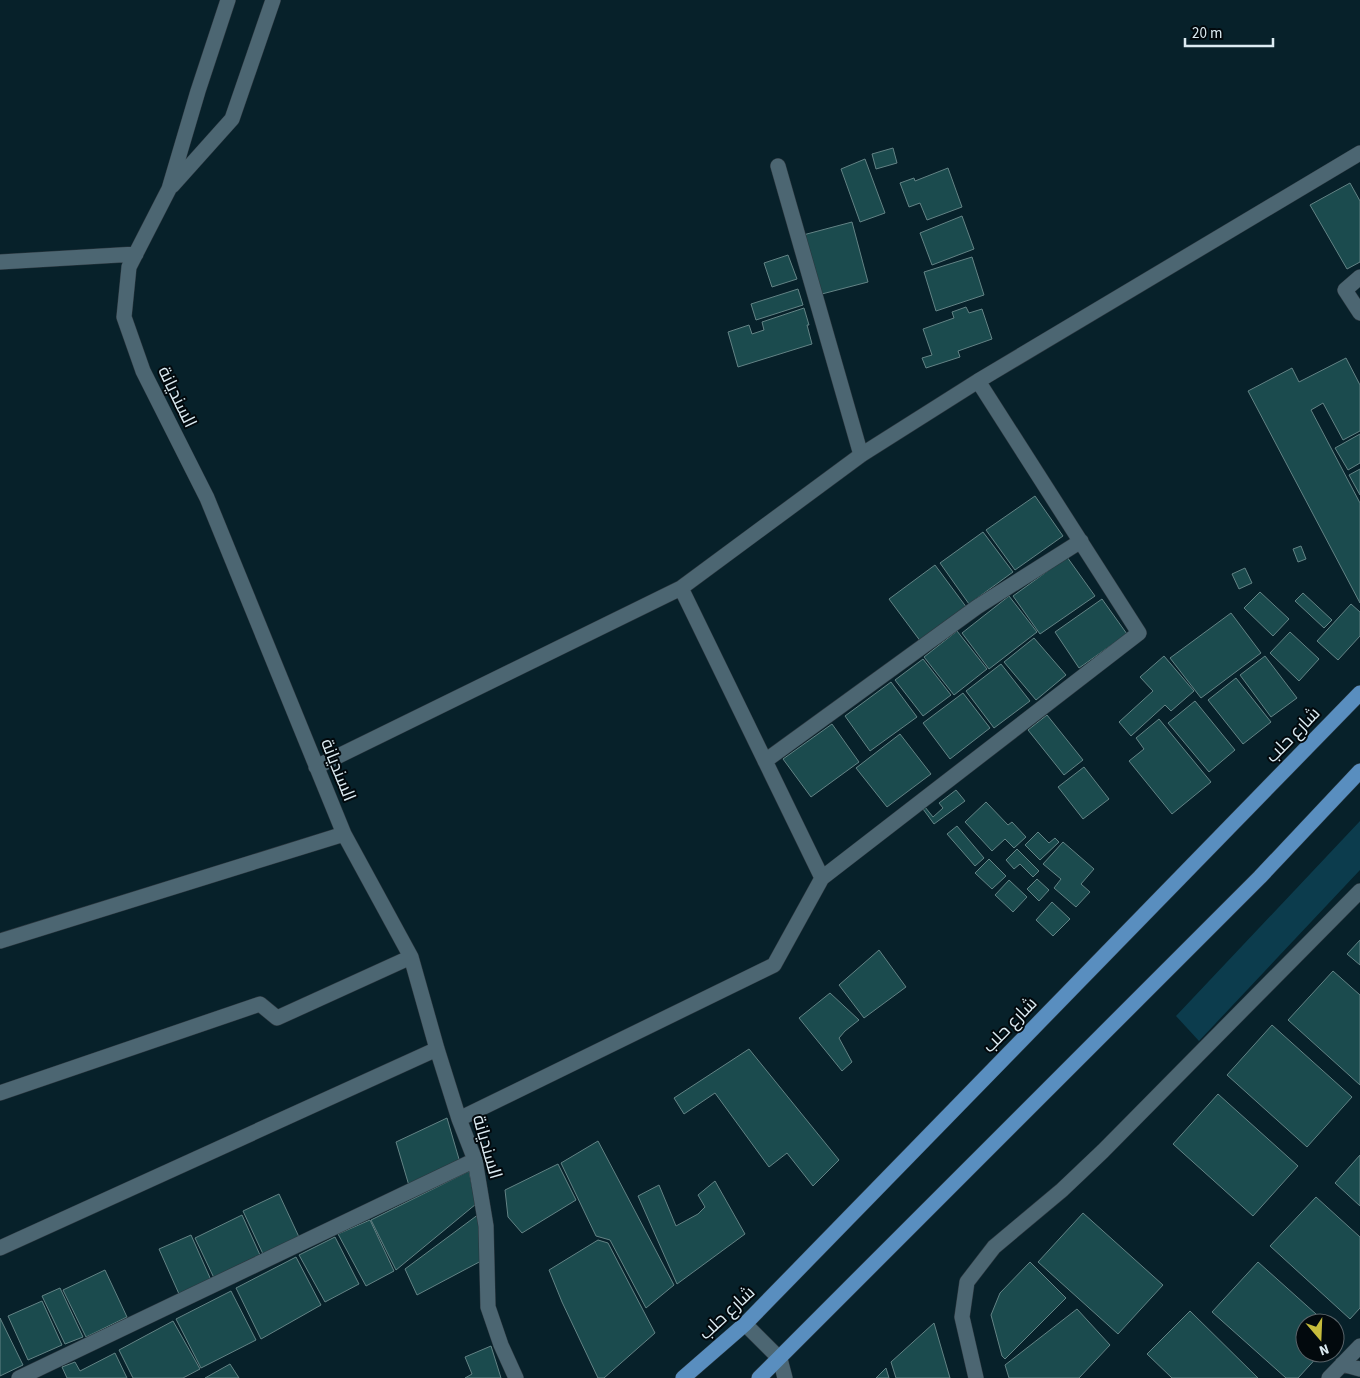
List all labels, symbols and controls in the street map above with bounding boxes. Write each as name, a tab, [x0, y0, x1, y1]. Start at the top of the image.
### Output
scale bar	[1185, 15, 1272, 47]
text: 20 m	[1192, 23, 1222, 44]
street label: السنديانة	[151, 362, 203, 432]
street label: شارع حلب	[1260, 702, 1326, 768]
street label: السنديانة	[314, 735, 362, 805]
street label: شارع حلب	[977, 992, 1043, 1058]
street label: السنديانة	[466, 1112, 508, 1182]
street label: شارع حلب	[693, 1280, 761, 1346]
north arrow	[1295, 1313, 1345, 1363]
text: N	[1316, 1338, 1332, 1360]

